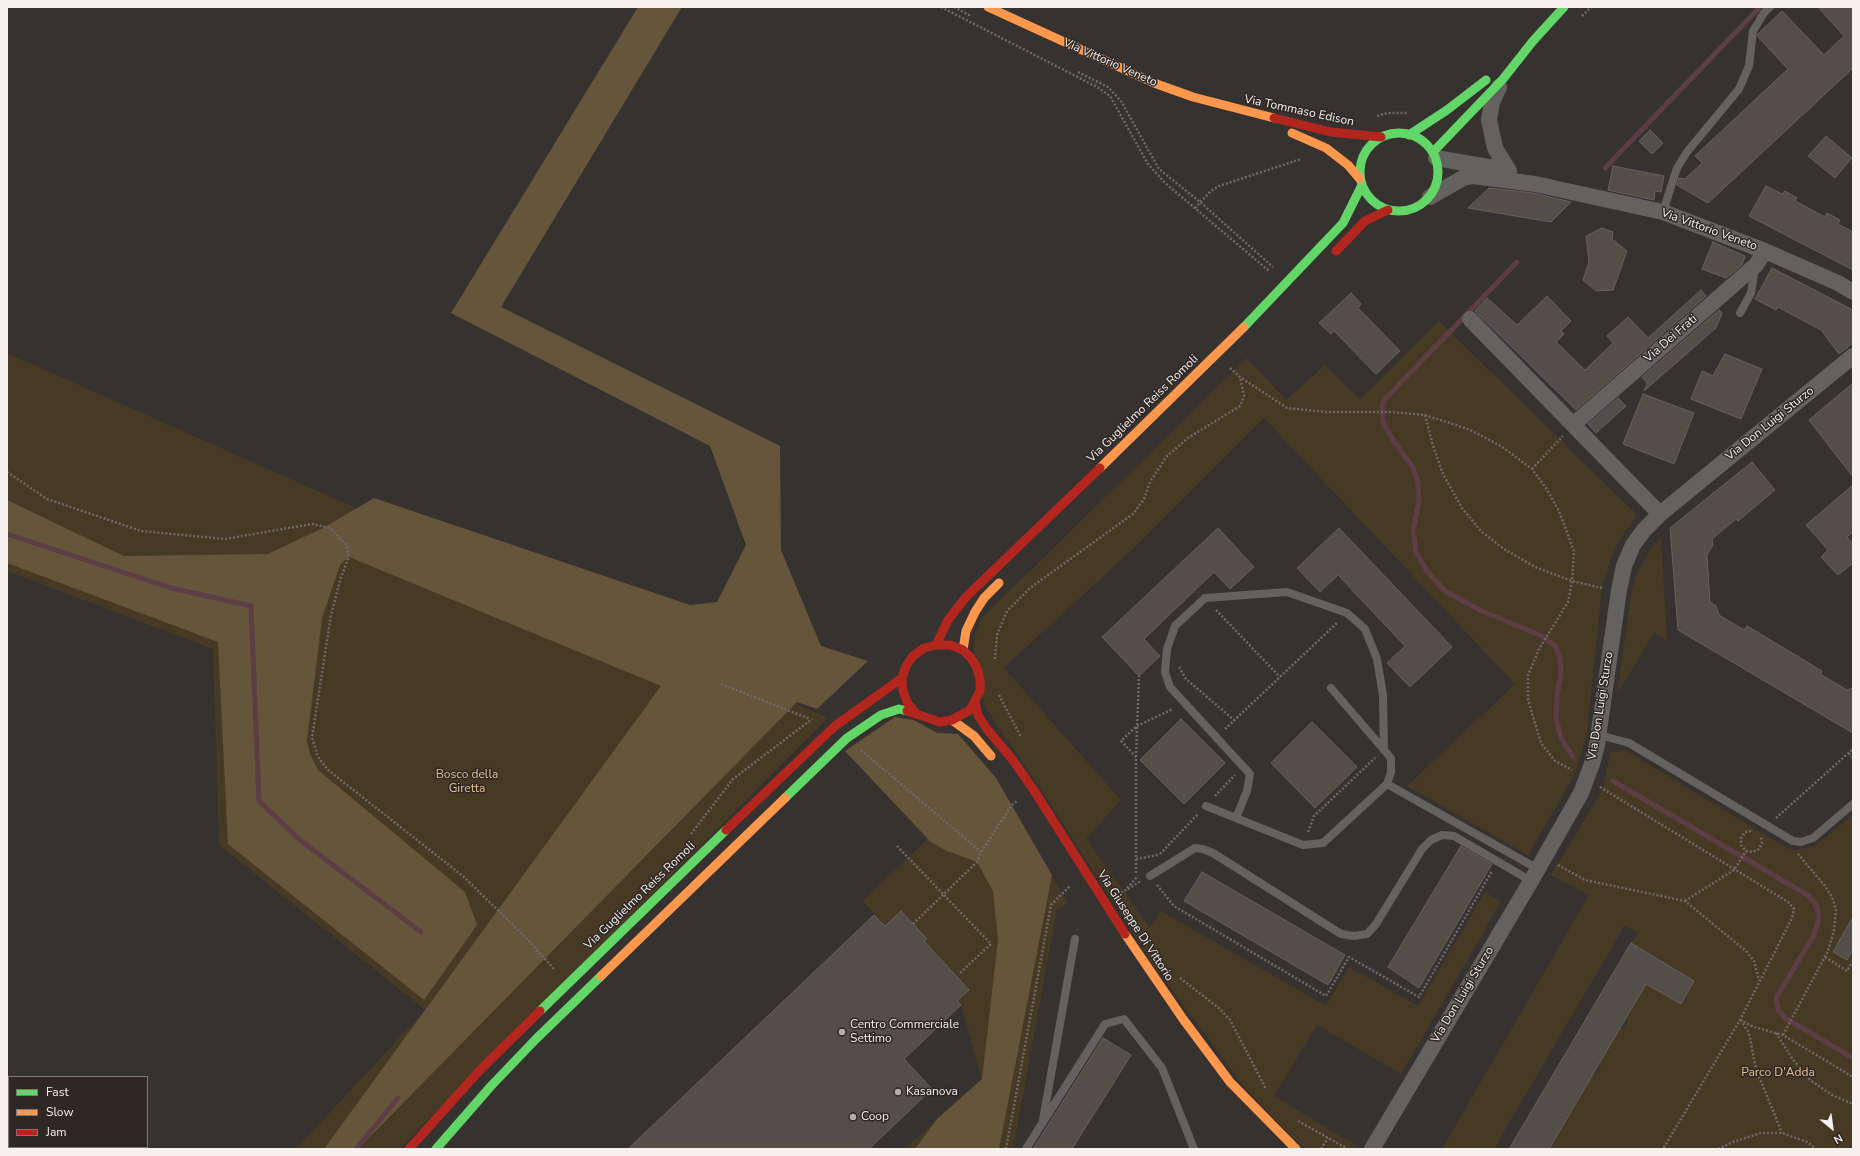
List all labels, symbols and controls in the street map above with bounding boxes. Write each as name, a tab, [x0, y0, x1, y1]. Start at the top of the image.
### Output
street label: Via Vittorio Veneto	[1061, 36, 1159, 90]
street label: Via Tommaso Edison	[1243, 92, 1355, 130]
street label: Via Vittorio Veneto	[1659, 206, 1759, 254]
street label: Via Dei Frati	[1641, 312, 1701, 366]
street label: Via Guglielmo Reiss Romoli	[1084, 352, 1202, 466]
street label: Via Don Luigi Sturzo	[1723, 384, 1817, 464]
street label: Via Don Luigi Sturzo	[1585, 651, 1617, 761]
park label: Bosco della Giretta	[436, 768, 498, 796]
street label: Via Guglielmo Reiss Romoli	[581, 839, 699, 953]
street label: Via Giuseppe Di Vittorio	[1094, 868, 1176, 984]
street label: Via Don Luigi Sturzo	[1429, 944, 1497, 1046]
place label: Centro Commerciale Settimo	[850, 1018, 959, 1046]
marker: Centro Commerciale Settimo	[837, 1027, 847, 1037]
park label: Parco D'Adda	[1741, 1066, 1815, 1080]
legend	[8, 1076, 148, 1148]
text: Fast	[46, 1084, 69, 1100]
place label: Kasanova	[906, 1085, 958, 1099]
marker: Kasanova	[893, 1087, 903, 1097]
text: Slow	[46, 1104, 74, 1120]
north arrow	[1812, 1108, 1852, 1148]
place label: Coop	[861, 1110, 889, 1124]
marker: Coop	[848, 1112, 858, 1122]
text: Jam	[46, 1124, 67, 1140]
text: N	[1831, 1130, 1845, 1147]

